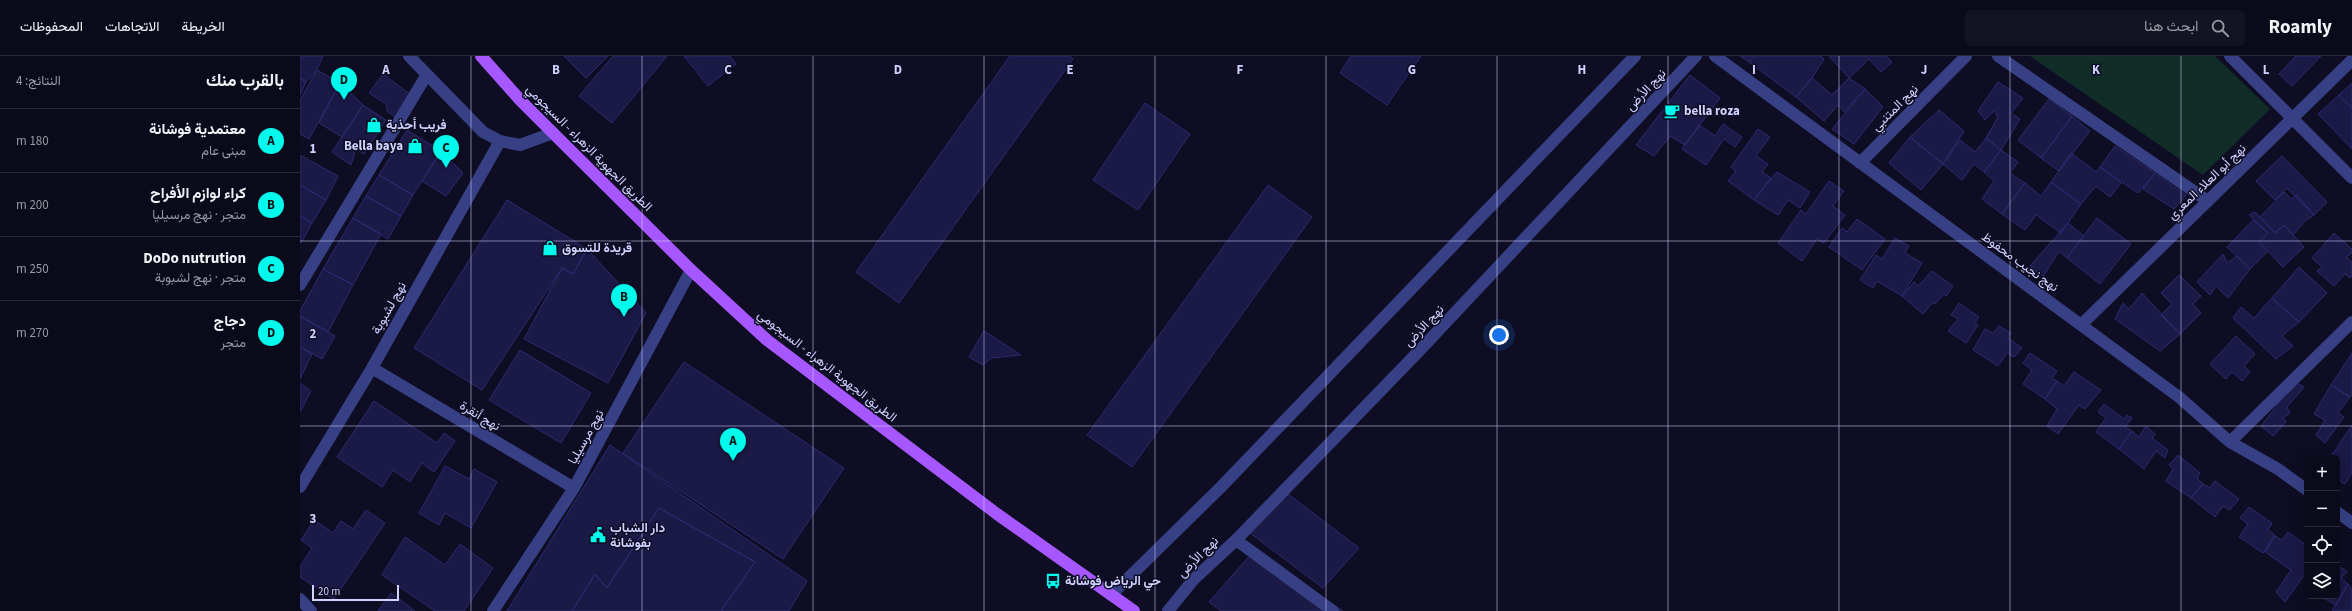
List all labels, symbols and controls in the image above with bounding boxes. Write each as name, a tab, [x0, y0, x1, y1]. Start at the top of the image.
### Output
search box	[1965, 10, 2245, 46]
text: Roamly	[2269, 14, 2332, 41]
text: ابحث هنا	[2144, 16, 2199, 37]
text: المحفوظات	[20, 17, 83, 37]
text: الاتجاهات	[105, 17, 159, 37]
text: الخريطة	[181, 17, 225, 37]
icon: search	[2209, 17, 2231, 39]
text: A	[381, 61, 390, 79]
text: B	[552, 61, 560, 79]
text: C	[724, 61, 732, 79]
text: D	[894, 61, 902, 79]
text: E	[1066, 61, 1074, 79]
text: F	[1237, 61, 1244, 79]
text: G	[1408, 61, 1416, 79]
text: H	[1578, 61, 1586, 79]
text: I	[1752, 61, 1756, 79]
text: J	[1921, 61, 1927, 79]
text: K	[2092, 61, 2101, 79]
text: L	[2263, 61, 2270, 79]
street label: نهج الأرض	[1622, 65, 1670, 115]
pin: D	[331, 67, 357, 100]
text: بالقرب منك	[206, 69, 284, 93]
text: النتائج: 4	[16, 72, 61, 90]
street label: نهج المتنبي	[1868, 80, 1923, 136]
street label: الطريق الجهوية الزهراء - السيجومي	[521, 81, 656, 216]
cafe icon: bella roza	[1663, 102, 1681, 120]
place label: bella roza	[1684, 102, 1740, 120]
shop icon: فريب أحذية	[365, 116, 383, 134]
place label: فريب أحذية	[386, 116, 447, 134]
text: معتمدية فوشانة	[149, 119, 246, 140]
text: 180 m	[16, 132, 49, 150]
text: A	[267, 132, 275, 150]
pin: C	[433, 135, 459, 168]
place label: Bella baya	[344, 137, 403, 155]
shop icon: Bella baya	[406, 137, 424, 155]
text: 1	[310, 140, 317, 158]
street label: نهج أبو العلاء المعري	[2164, 140, 2251, 225]
text: مبنى عام	[201, 142, 246, 160]
text: كراء لوازم الأفراح	[150, 183, 246, 204]
text: 200 m	[16, 196, 49, 214]
text: B	[267, 196, 275, 214]
text: متجر · نهج مرسيليا	[152, 206, 246, 224]
street label: نهج نجيب محفوظ	[1978, 228, 2062, 296]
shop icon: قريدة للتسوق	[541, 239, 559, 257]
place label: قريدة للتسوق	[562, 239, 632, 257]
text: DoDo nutrution	[143, 248, 246, 269]
text: 250 m	[16, 260, 49, 278]
text: C	[267, 260, 275, 278]
text: متجر · نهج لشبوبة	[155, 269, 246, 287]
street label: نهج لشبوبة	[367, 278, 411, 337]
pin: B	[611, 284, 637, 317]
street label: نهج الأرض	[1400, 301, 1448, 351]
street label: الطريق الجهوية الزهراء - السيجومي	[753, 306, 901, 427]
text: دجاج	[214, 311, 246, 332]
text: 270 m	[16, 324, 49, 342]
text: D	[267, 324, 275, 342]
text: 2	[310, 325, 317, 343]
your location	[1489, 325, 1509, 345]
text: متجر	[221, 334, 246, 352]
street label: نهج أنقرة	[456, 397, 504, 435]
street label: نهج مرسيليا	[564, 406, 609, 468]
pin: A	[720, 428, 746, 461]
map controls	[2304, 455, 2340, 599]
button: +	[2304, 455, 2340, 491]
button: −	[2304, 491, 2340, 527]
text: 3	[310, 510, 317, 528]
place label: دار الشباب بفوشانة	[610, 519, 665, 552]
public building icon: دار الشباب بفوشانة	[589, 526, 607, 544]
button: locate	[2304, 527, 2340, 563]
street label: نهج الأرض	[1173, 532, 1223, 582]
button: layers	[2304, 563, 2340, 599]
bus stop icon: حي الرياض فوشانة	[1044, 572, 1062, 590]
place label: حي الرياض فوشانة	[1065, 572, 1161, 591]
scale bar	[312, 583, 399, 602]
text: 20 m	[318, 584, 340, 599]

